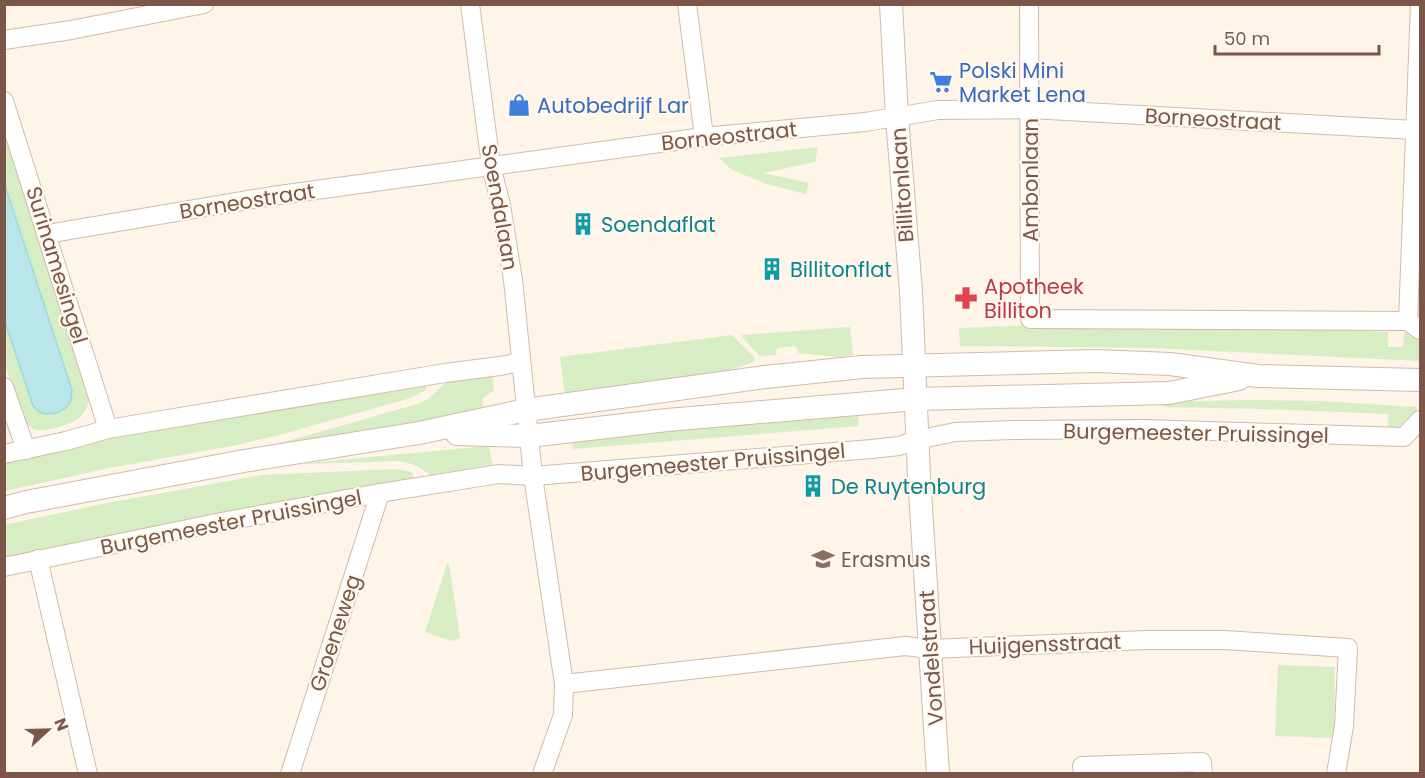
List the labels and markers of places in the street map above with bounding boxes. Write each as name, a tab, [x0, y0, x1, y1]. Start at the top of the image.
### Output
place label: Polski Mini Market Lena	[959, 56, 1086, 109]
supermarket icon: Polski Mini Market Lena	[928, 69, 954, 95]
place label: Autobedrijf Lar	[537, 91, 689, 120]
shop icon: Autobedrijf Lar	[506, 92, 532, 118]
place label: Soendaflat	[601, 210, 716, 239]
building icon: Soendaflat	[570, 211, 596, 237]
place label: Billitonflat	[790, 255, 892, 284]
building icon: Billitonflat	[759, 256, 785, 282]
place label: Apotheek Billiton	[984, 272, 1084, 325]
pharmacy icon: Apotheek Billiton	[953, 285, 979, 311]
place label: De Ruytenburg	[831, 472, 986, 501]
building icon: De Ruytenburg	[800, 473, 826, 499]
place label: Erasmus	[841, 545, 931, 574]
school or university icon: Erasmus	[810, 546, 836, 572]

